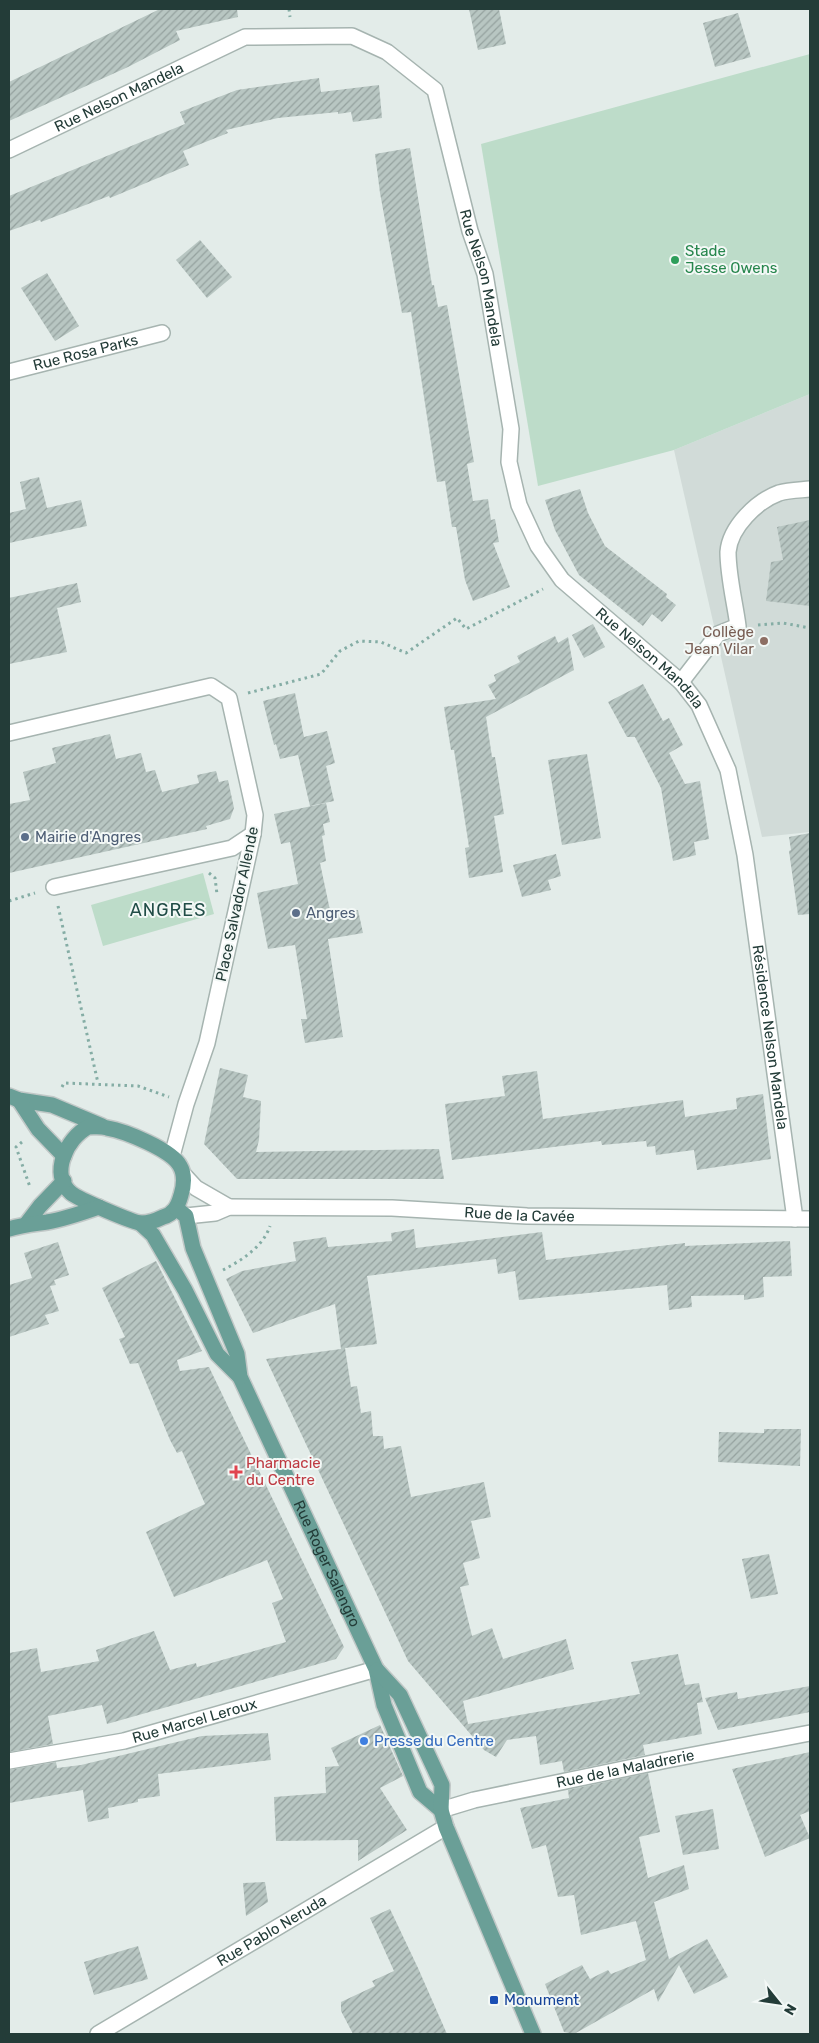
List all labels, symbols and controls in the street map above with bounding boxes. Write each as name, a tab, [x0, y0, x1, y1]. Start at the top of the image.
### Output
street label: Rue Nelson Mandela	[52, 59, 187, 136]
street label: Rue Nelson Mandela	[456, 207, 506, 348]
place label: Stade Jesse Owens	[685, 242, 778, 277]
marker: Stade Jesse Owens	[669, 254, 681, 266]
street label: Rue Rosa Parks	[31, 330, 140, 375]
street label: Rue Nelson Mandela	[592, 604, 707, 712]
place label: Collège Jean Vilar	[684, 623, 754, 658]
marker: Collège Jean Vilar	[758, 635, 770, 647]
street label: Place Salvador Allende	[212, 825, 262, 983]
place label: Mairie d'Angres	[35, 828, 141, 846]
marker: Mairie d'Angres	[19, 831, 31, 843]
district label: ANGRES	[130, 899, 206, 921]
place label: Angres	[306, 904, 356, 922]
marker: Angres	[290, 907, 302, 919]
street label: Résidence Nelson Mandela	[748, 944, 792, 1131]
street label: Rue de la Cavée	[464, 1203, 575, 1226]
place label: Pharmacie du Centre	[246, 1454, 321, 1489]
marker: Pharmacie du Centre	[230, 1466, 242, 1478]
street label: Rue Roger Salengro	[290, 1497, 364, 1630]
street label: Rue Marcel Leroux	[130, 1695, 259, 1747]
place label: Presse du Centre	[374, 1732, 494, 1750]
marker: Presse du Centre	[358, 1735, 370, 1747]
street label: Rue de la Maladrerie	[555, 1746, 696, 1792]
street label: Rue Pablo Neruda	[214, 1891, 330, 1970]
north arrow	[754, 1978, 804, 2028]
place label: Monument	[504, 1991, 579, 2009]
marker: Monument	[488, 1994, 500, 2006]
text: N	[780, 2001, 800, 2018]

